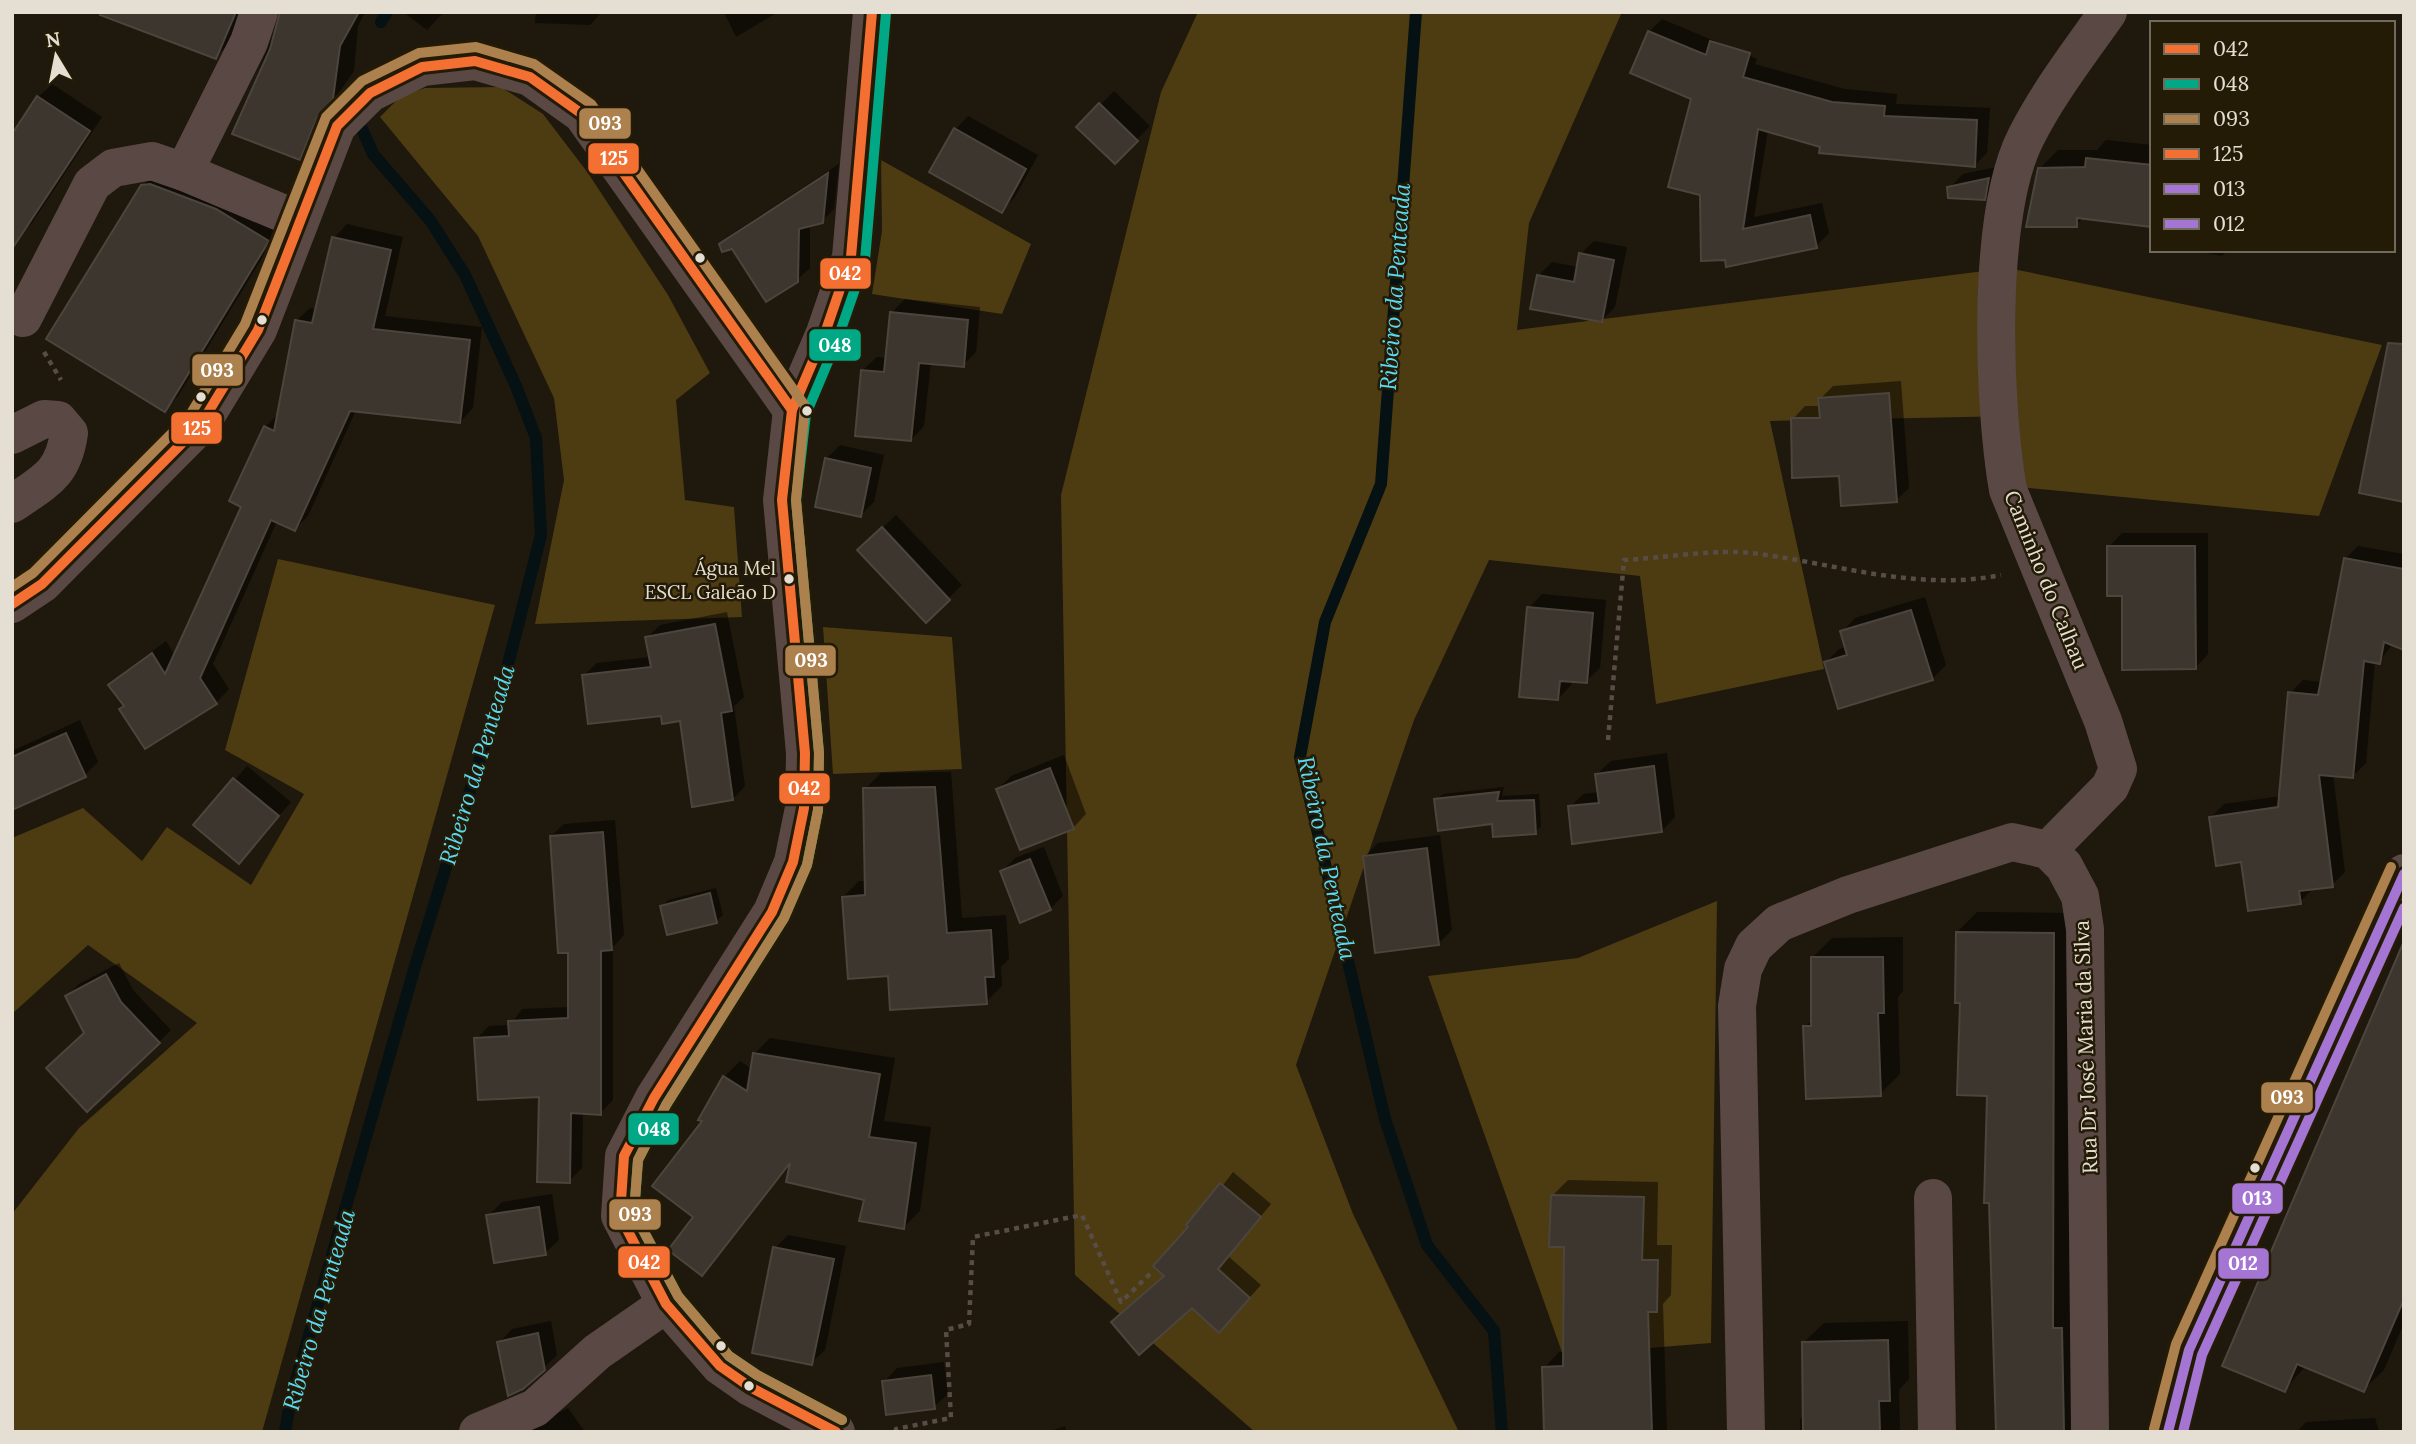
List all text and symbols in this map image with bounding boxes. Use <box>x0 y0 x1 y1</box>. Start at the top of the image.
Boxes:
north arrow <box>21 21 91 91</box>
legend <box>2150 21 2395 252</box>
text: N <box>44 26 63 52</box>
text: 042 <box>2213 35 2249 62</box>
text: 048 <box>2213 70 2249 97</box>
text: 093 <box>2213 105 2250 132</box>
line badge: 093 <box>578 107 632 140</box>
text: 093 <box>588 111 622 135</box>
text: 125 <box>2213 140 2243 167</box>
line badge: 125 <box>587 142 640 175</box>
text: 125 <box>600 146 628 170</box>
text: 013 <box>2213 175 2245 202</box>
water label: Ribeiro da Penteada <box>1373 182 1416 392</box>
text: 012 <box>2213 210 2245 237</box>
unlabelled marker <box>693 251 707 265</box>
line badge: 042 <box>819 257 872 290</box>
text: 042 <box>829 261 861 285</box>
unlabelled marker <box>255 313 269 327</box>
line badge: 048 <box>808 328 862 362</box>
text: 048 <box>818 333 852 357</box>
line badge: 093 <box>191 353 244 387</box>
text: 093 <box>200 358 234 382</box>
unlabelled marker <box>194 390 208 404</box>
unlabelled marker <box>800 404 814 418</box>
line badge: 125 <box>170 411 223 445</box>
text: 125 <box>183 416 211 440</box>
street label: Caminho do Calhau <box>1998 486 2095 673</box>
place label: Água Mel ESCL Galeão D <box>644 556 776 604</box>
marker: Água Mel ESCL Galeão D <box>782 572 796 586</box>
line badge: 093 <box>784 644 837 677</box>
text: 093 <box>794 648 828 672</box>
water label: Ribeiro da Penteada <box>432 661 521 868</box>
water label: Ribeiro da Penteada <box>1292 753 1363 963</box>
line badge: 042 <box>778 772 831 805</box>
text: 042 <box>788 776 820 800</box>
street label: Rua Dr José Maria da Silva <box>2068 920 2103 1174</box>
line badge: 093 <box>2260 1081 2314 1114</box>
text: 093 <box>2270 1085 2304 1109</box>
line badge: 048 <box>627 1112 680 1146</box>
text: 048 <box>637 1117 671 1141</box>
unlabelled marker <box>2248 1161 2262 1175</box>
line badge: 013 <box>2231 1182 2284 1215</box>
text: 013 <box>2242 1186 2272 1210</box>
line badge: 093 <box>608 1198 662 1231</box>
text: 093 <box>618 1202 652 1226</box>
water label: Ribeiro da Penteada <box>276 1206 361 1414</box>
line badge: 042 <box>617 1245 671 1279</box>
line badge: 012 <box>2217 1247 2270 1280</box>
text: 042 <box>628 1250 660 1274</box>
text: 012 <box>2228 1251 2258 1275</box>
unlabelled marker <box>714 1339 728 1353</box>
unlabelled marker <box>742 1379 756 1393</box>

